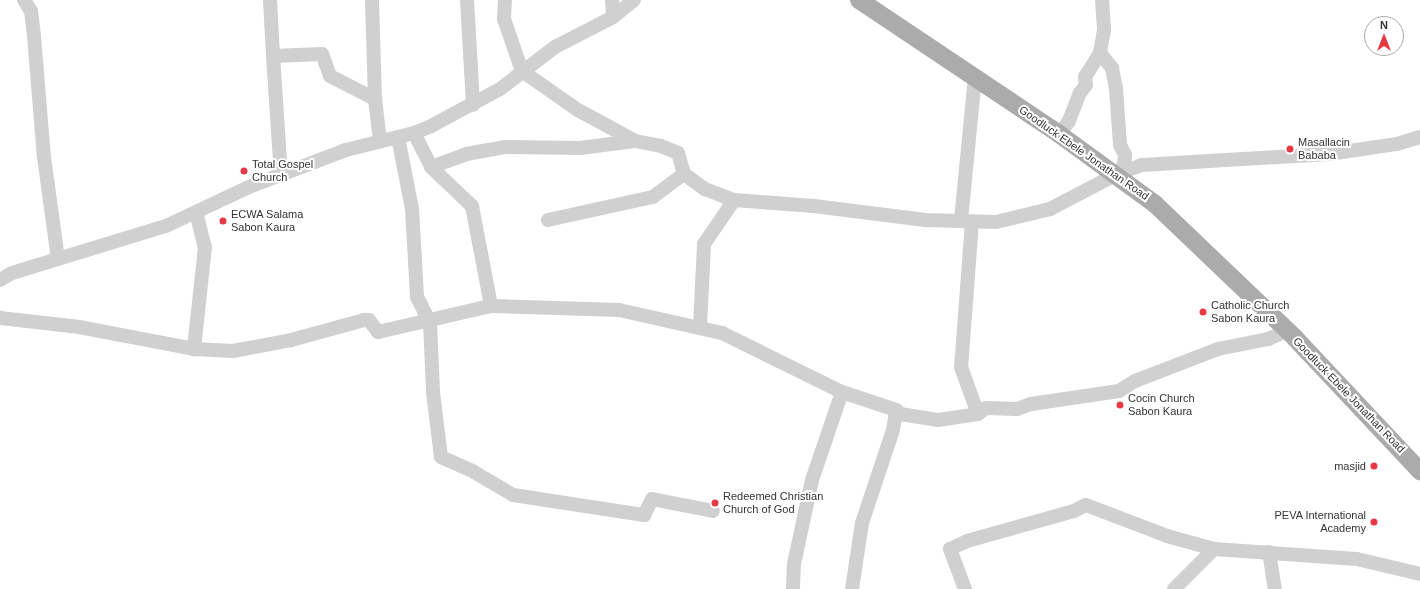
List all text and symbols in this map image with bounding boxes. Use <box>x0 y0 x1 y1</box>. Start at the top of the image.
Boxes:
north arrow <box>1364 16 1404 56</box>
text: N <box>1380 19 1388 31</box>
street label: Goodluck Ebele Jonathan Road <box>1017 103 1151 203</box>
place label: Masallacin Bababa <box>1298 136 1350 162</box>
marker: Masallacin Bababa <box>1285 144 1295 154</box>
place label: Total Gospel Church <box>252 158 313 184</box>
marker: Total Gospel Church <box>239 166 249 176</box>
place label: ECWA Salama Sabon Kaura <box>231 208 304 234</box>
marker: ECWA Salama Sabon Kaura <box>218 216 228 226</box>
place label: Catholic Church Sabon Kaura <box>1211 299 1289 325</box>
marker: Catholic Church Sabon Kaura <box>1198 307 1208 317</box>
street label: Goodluck Ebele Jonathan Road <box>1290 335 1408 455</box>
place label: Cocin Church Sabon Kaura <box>1128 392 1195 418</box>
marker: Cocin Church Sabon Kaura <box>1115 400 1125 410</box>
place label: masjid <box>1334 459 1366 473</box>
marker: masjid <box>1369 461 1379 471</box>
place label: Redeemed Christian Church of God <box>723 490 823 516</box>
marker: Redeemed Christian Church of God <box>710 498 720 508</box>
place label: PEVA International Academy <box>1274 509 1366 535</box>
marker: PEVA International Academy <box>1369 517 1379 527</box>

